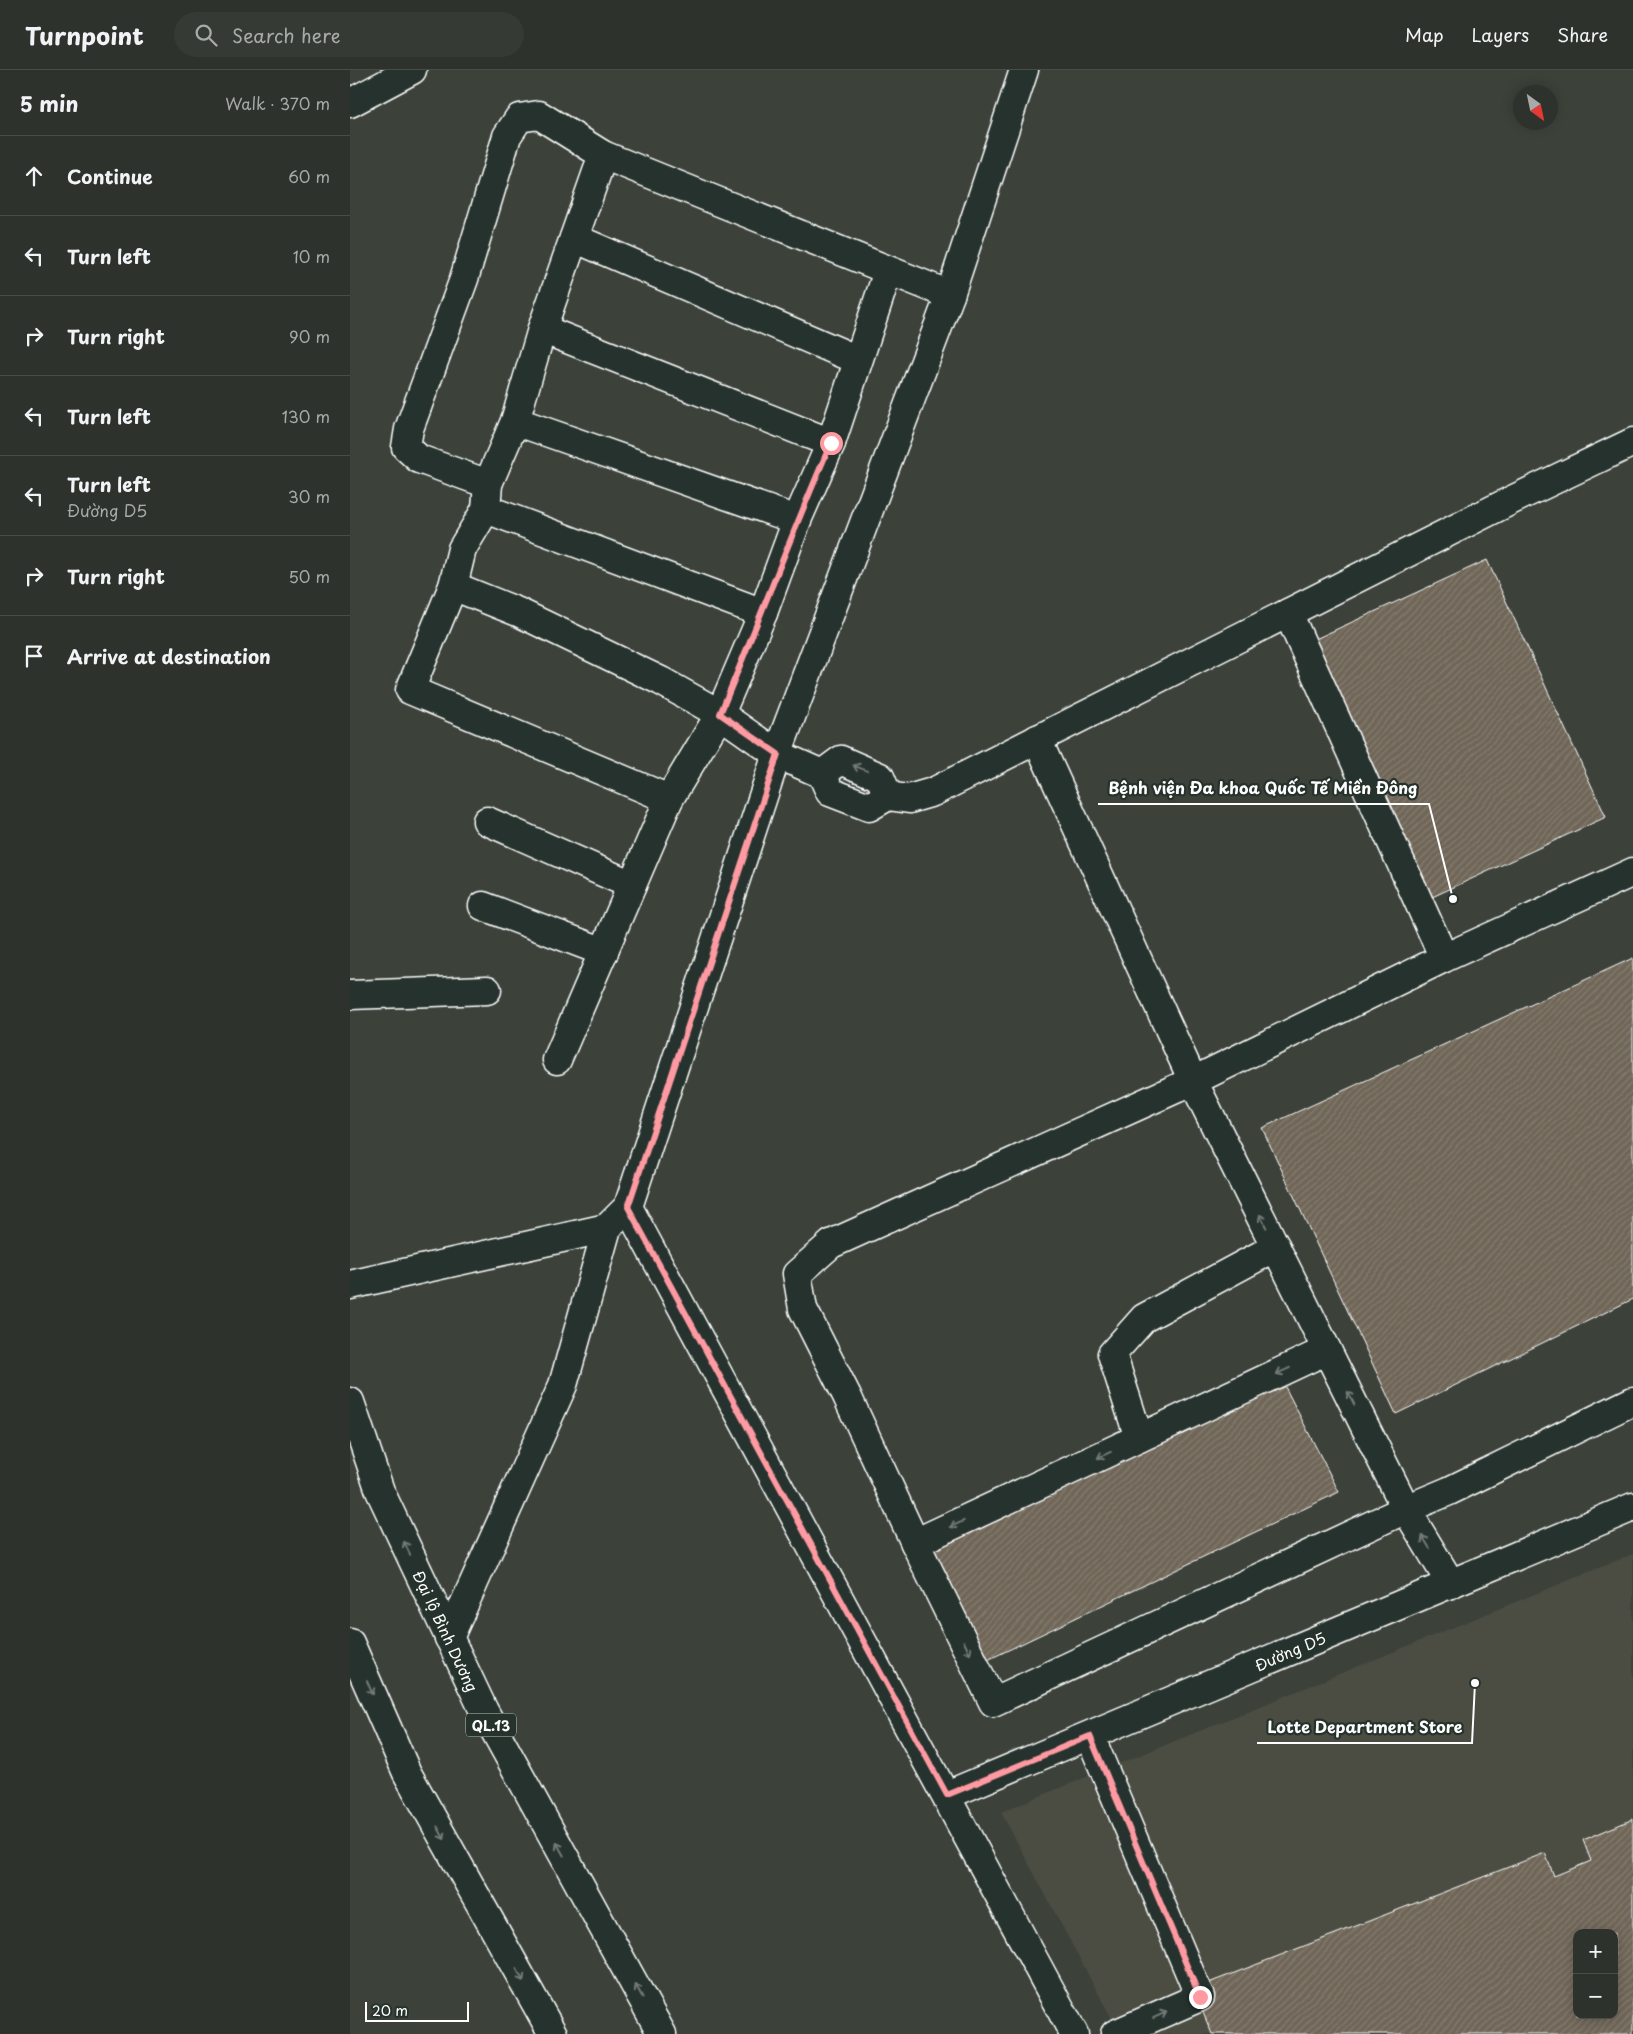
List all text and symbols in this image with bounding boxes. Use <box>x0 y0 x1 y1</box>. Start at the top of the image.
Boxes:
search box <box>174 12 524 57</box>
text: Turnpoint <box>25 17 144 53</box>
icon: search <box>192 21 220 49</box>
text: Search here <box>232 21 341 49</box>
text: Map <box>1405 21 1444 48</box>
text: Layers <box>1472 21 1529 48</box>
text: Share <box>1557 21 1608 48</box>
north arrow <box>1513 85 1558 130</box>
text: 5 min <box>20 87 78 119</box>
text: Walk · 370 m <box>225 91 330 115</box>
icon: ahead <box>20 162 48 190</box>
text: Continue <box>67 162 153 190</box>
text: 60 m <box>288 164 330 188</box>
icon: left <box>20 242 48 270</box>
text: Turn left <box>67 242 151 270</box>
text: 10 m <box>293 244 330 268</box>
icon: right <box>20 322 48 350</box>
text: Turn right <box>67 322 165 350</box>
text: 90 m <box>289 324 330 348</box>
icon: left <box>20 402 48 430</box>
text: Turn left <box>67 402 151 430</box>
text: 130 m <box>282 404 330 428</box>
route start <box>820 432 843 455</box>
text: Turn left <box>67 470 151 498</box>
icon: left <box>20 482 48 510</box>
text: 30 m <box>288 484 330 508</box>
text: Đường D5 <box>67 498 147 522</box>
icon: right <box>20 562 48 590</box>
text: Turn right <box>67 562 165 590</box>
text: 50 m <box>289 564 330 588</box>
icon: arrive <box>20 642 48 670</box>
text: Arrive at destination <box>67 642 271 670</box>
one-way arrow <box>852 763 868 772</box>
callout: Bệnh viện Đa khoa Quốc Tế Miền Đông <box>1098 773 1429 804</box>
text: Bệnh viện Đa khoa Quốc Tế Miền Đông <box>1108 775 1418 799</box>
one-way arrow <box>1258 1214 1267 1229</box>
one-way arrow <box>1276 1367 1291 1376</box>
one-way arrow <box>1345 1391 1355 1406</box>
one-way arrow <box>1097 1451 1112 1460</box>
one-way arrow <box>949 1519 964 1529</box>
one-way arrow <box>1420 1536 1430 1550</box>
one-way arrow <box>402 1541 411 1556</box>
street label: Đại lộ Bình Dương <box>408 1566 484 1696</box>
street label: Đường D5 <box>1251 1626 1329 1676</box>
one-way arrow <box>963 1640 972 1655</box>
one-way arrow <box>365 1680 375 1695</box>
callout: Lotte Department Store <box>1257 1712 1472 1743</box>
road number: QL.13 <box>466 1714 516 1736</box>
text: Lotte Department Store <box>1268 1714 1463 1738</box>
one-way arrow <box>436 1826 446 1841</box>
one-way arrow <box>555 1842 565 1857</box>
map controls <box>1573 1929 1618 2019</box>
button: + <box>1573 1929 1618 1974</box>
one-way arrow <box>516 1968 526 1982</box>
button: − <box>1573 1974 1618 2019</box>
one-way arrow <box>633 1985 643 1999</box>
route end <box>1189 1986 1212 2009</box>
scale bar <box>365 1999 469 2022</box>
text: 20 m <box>372 2000 408 2021</box>
one-way arrow <box>1152 2009 1167 2019</box>

